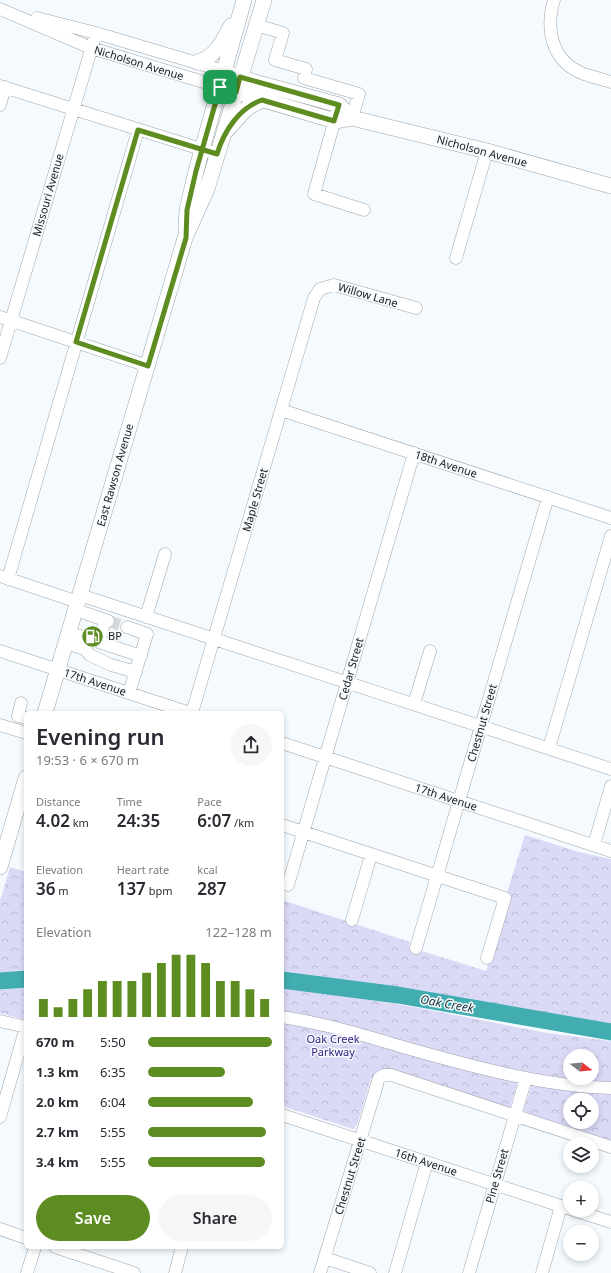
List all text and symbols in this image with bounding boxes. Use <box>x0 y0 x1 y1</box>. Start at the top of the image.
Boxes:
street label: Nicholson Avenue <box>92 42 186 83</box>
pin <box>203 70 237 104</box>
icon: arrive <box>209 76 231 98</box>
street label: Nicholson Avenue <box>435 131 529 170</box>
street label: Missouri Avenue <box>29 152 67 238</box>
street label: Willow Lane <box>336 279 400 310</box>
street label: East Rawson Avenue <box>93 422 136 528</box>
street label: 18th Avenue <box>413 446 479 481</box>
street label: Maple Street <box>238 466 271 533</box>
fuel station icon: BP <box>79 623 105 649</box>
place label: BP <box>108 628 122 643</box>
street label: Cedar Street <box>334 636 367 702</box>
street label: 17th Avenue <box>62 664 128 699</box>
street label: Chestnut Street <box>463 682 500 764</box>
text: Evening run <box>36 721 165 751</box>
button: share <box>230 724 272 766</box>
text: 19:53 · 6 × 670 m <box>36 751 139 769</box>
street label: 17th Avenue <box>413 779 479 814</box>
text: Distance <box>36 794 81 809</box>
text: Time <box>117 794 142 809</box>
text: Pace <box>197 794 222 809</box>
text: 4.02 <box>36 809 70 832</box>
text: 24:35 <box>117 809 160 832</box>
text: 6:07 <box>197 809 231 832</box>
text: km <box>70 815 89 830</box>
text: /km <box>231 815 254 830</box>
text: Elevation <box>36 862 83 877</box>
text: Heart rate <box>117 862 169 877</box>
text: kcal <box>197 862 218 877</box>
text: 36 <box>36 877 55 900</box>
text: 137 <box>117 877 146 900</box>
text: 287 <box>197 877 227 900</box>
text: m <box>55 883 69 898</box>
text: bpm <box>146 883 173 898</box>
text: Elevation <box>36 923 92 941</box>
text: 122–128 m <box>205 923 272 941</box>
water label: Oak Creek <box>419 990 476 1017</box>
park label: Oak Creek Parkway <box>306 1031 360 1059</box>
text: 670 m <box>36 1033 74 1051</box>
text: 5:50 <box>100 1033 126 1051</box>
north arrow <box>563 1049 599 1085</box>
map controls <box>563 1049 599 1261</box>
text: 1.3 km <box>36 1063 79 1081</box>
text: 6:35 <box>100 1063 126 1081</box>
text: 2.0 km <box>36 1093 79 1111</box>
text: 6:04 <box>100 1093 126 1111</box>
button: locate <box>563 1093 599 1129</box>
text: 2.7 km <box>36 1123 79 1141</box>
text: 5:55 <box>100 1123 126 1141</box>
street label: Chestnut Street <box>331 1135 368 1216</box>
button: layers <box>563 1137 599 1173</box>
street label: 16th Avenue <box>393 1144 459 1179</box>
street label: Pine Street <box>482 1147 511 1205</box>
text: 3.4 km <box>36 1153 79 1171</box>
text: 5:55 <box>100 1153 126 1171</box>
button: + <box>563 1181 599 1217</box>
button: Save <box>36 1195 150 1241</box>
button: Share <box>158 1195 272 1241</box>
button: − <box>563 1225 599 1261</box>

